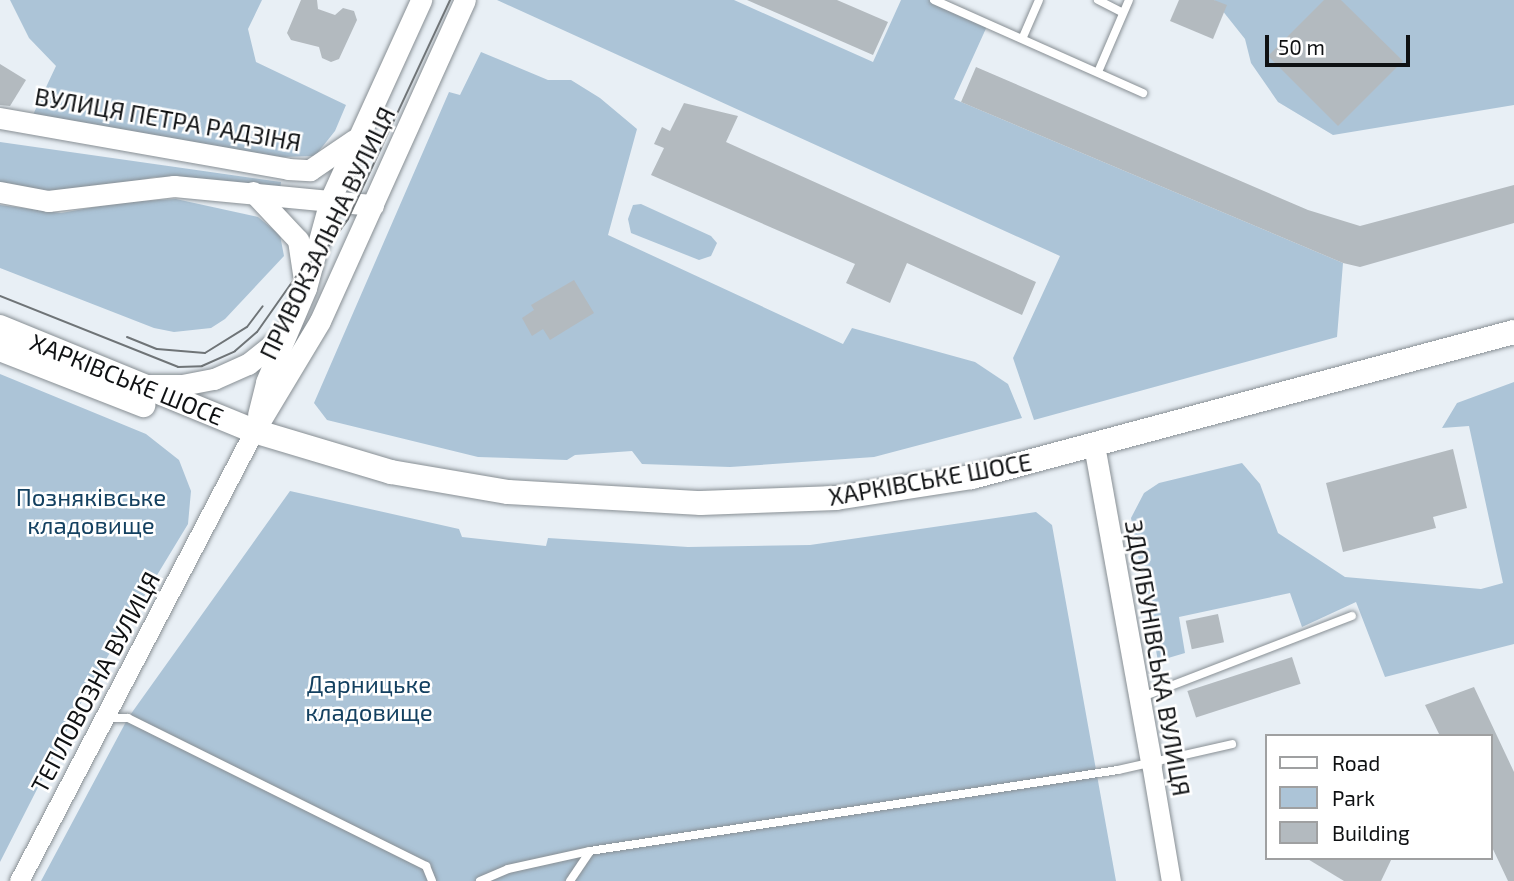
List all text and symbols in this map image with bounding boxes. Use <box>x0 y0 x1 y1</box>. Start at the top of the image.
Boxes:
scale bar <box>1269 21 1414 65</box>
text: 50 m <box>1278 34 1325 59</box>
street label: ВУЛИЦЯ ПЕТРА РАДЗІНЯ <box>33 81 303 157</box>
street label: ПРИВОКЗАЛЬНА ВУЛИЦЯ <box>253 102 401 364</box>
street label: ХАРКІВСЬКЕ ШОСЕ <box>26 327 228 431</box>
street label: ХАРКІВСЬКЕ ШОСЕ <box>826 447 1034 511</box>
park label: Позняківське кладовище <box>16 483 166 539</box>
street label: ЗДОЛБУНІВСЬКА ВУЛИЦЯ <box>1120 518 1196 798</box>
street label: ТЕПЛОВОЗНА ВУЛИЦЯ <box>25 567 165 797</box>
park label: Дарницьке кладовище <box>305 670 433 726</box>
legend <box>1266 734 1493 860</box>
text: Road <box>1332 750 1380 775</box>
text: Park <box>1332 785 1375 810</box>
text: Building <box>1332 820 1410 845</box>

